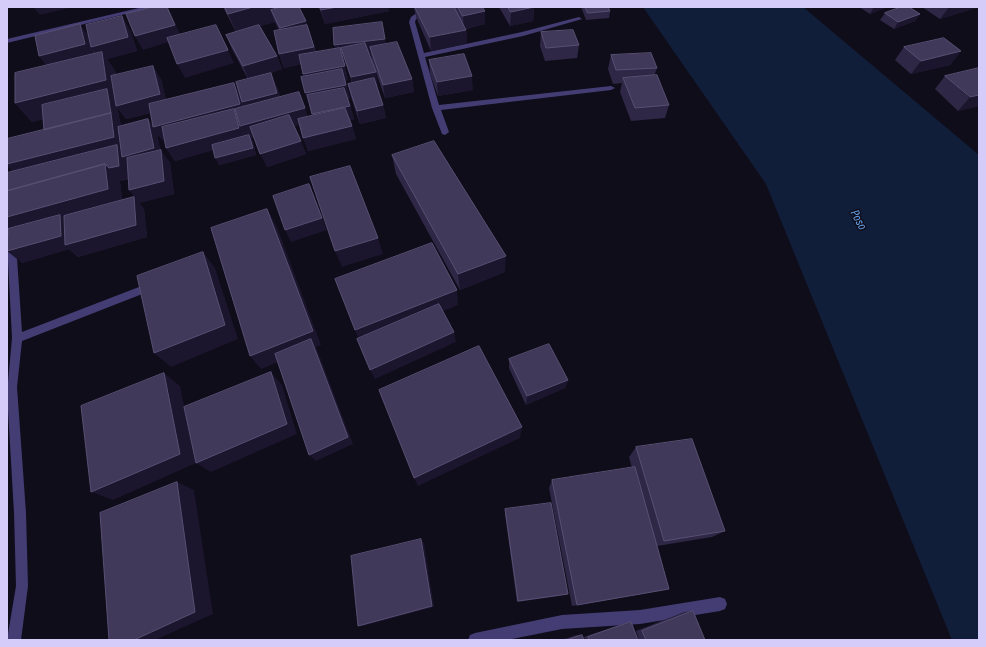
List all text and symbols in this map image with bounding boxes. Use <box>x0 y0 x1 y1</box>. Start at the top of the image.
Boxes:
water label: Poso <box>846 207 870 233</box>

